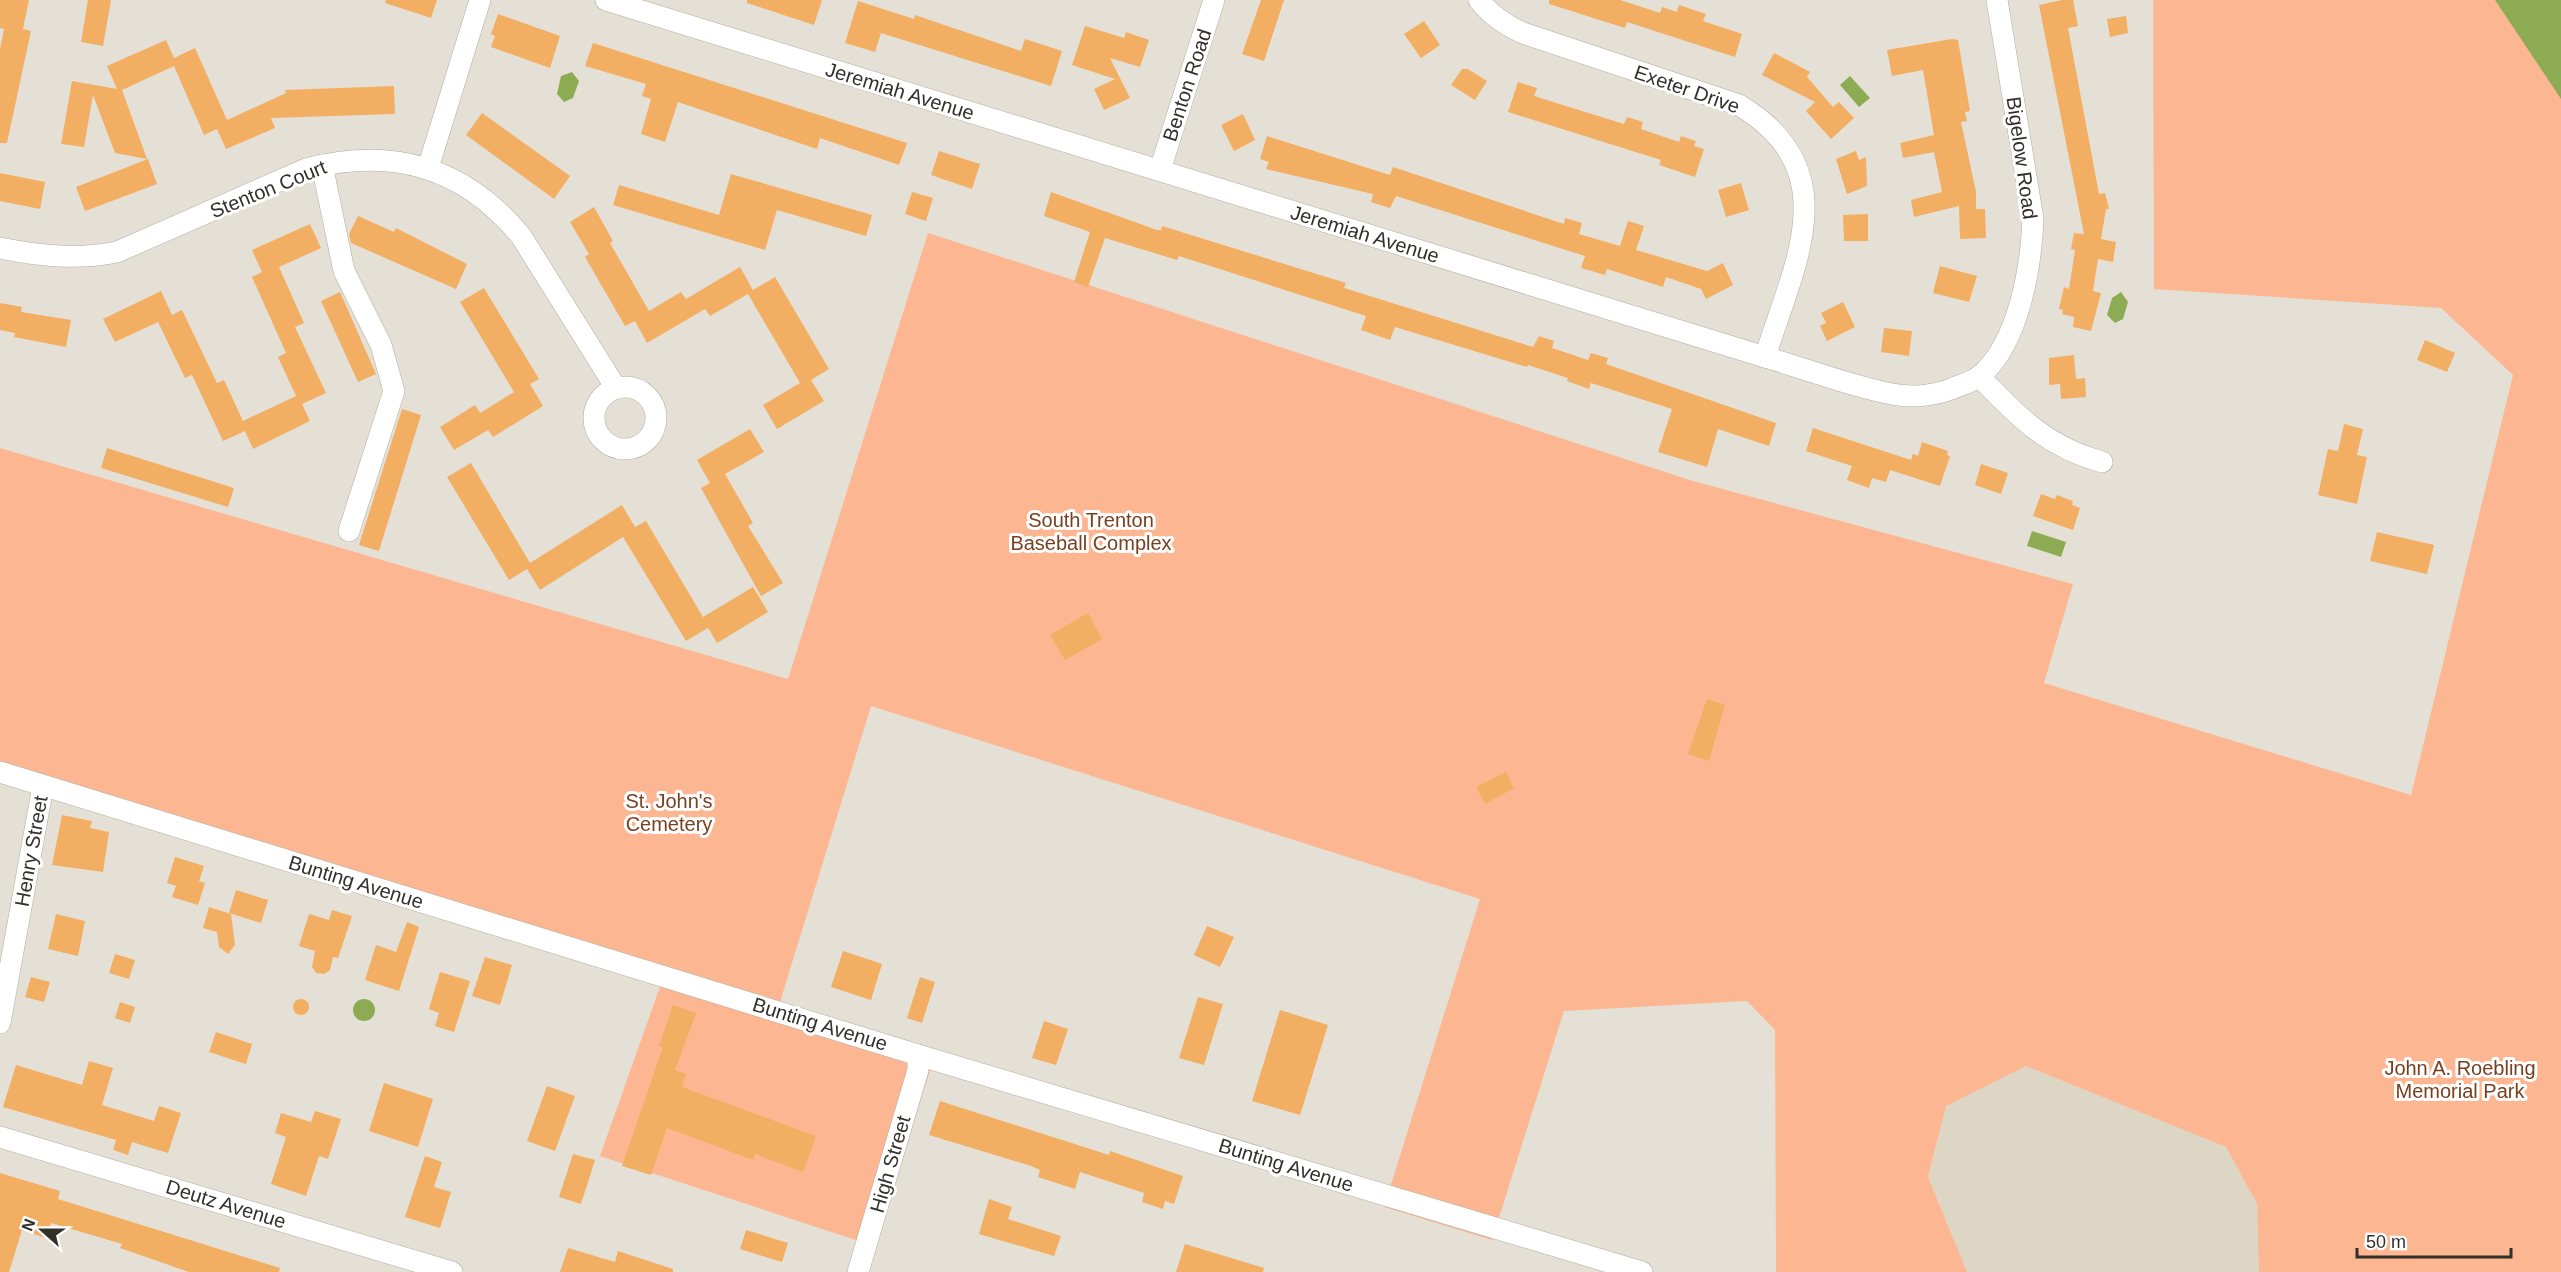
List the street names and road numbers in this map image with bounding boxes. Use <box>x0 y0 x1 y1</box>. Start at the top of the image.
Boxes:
street label: Benton Road <box>1158 26 1216 144</box>
street label: Jeremiah Avenue <box>823 58 977 124</box>
street label: Exeter Drive <box>1631 61 1743 117</box>
street label: Bigelow Road <box>2003 95 2041 221</box>
street label: Stenton Court <box>207 156 330 222</box>
street label: Jeremiah Avenue <box>1288 201 1442 267</box>
street label: Henry Street <box>10 793 52 908</box>
street label: Bunting Avenue <box>286 851 426 913</box>
street label: Bunting Avenue <box>750 993 890 1055</box>
street label: High Street <box>866 1112 914 1215</box>
street label: Bunting Avenue <box>1216 1134 1356 1196</box>
street label: Deutz Avenue <box>163 1175 289 1233</box>

